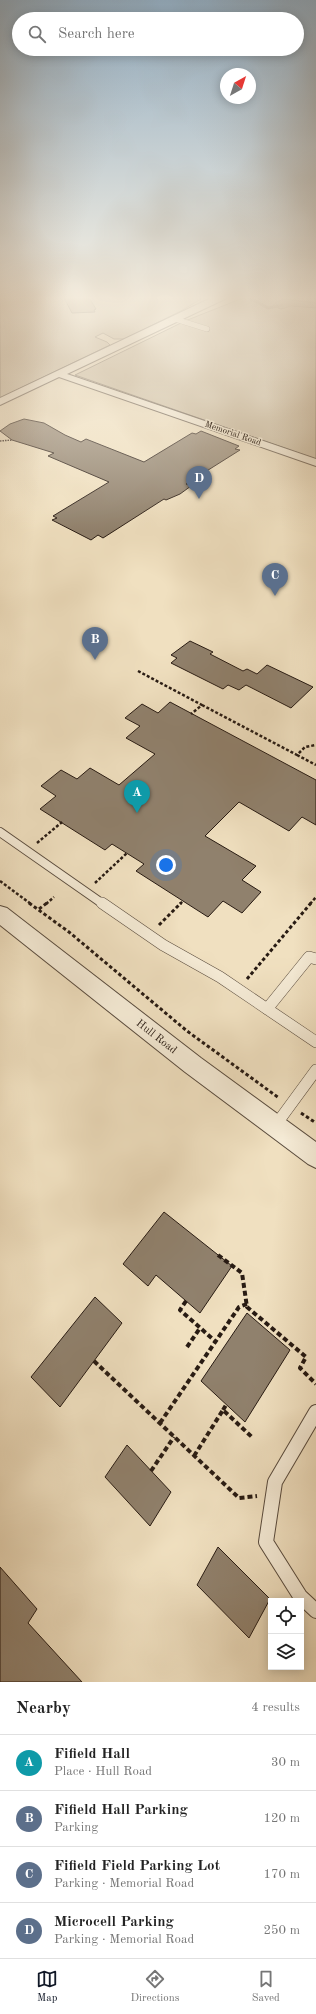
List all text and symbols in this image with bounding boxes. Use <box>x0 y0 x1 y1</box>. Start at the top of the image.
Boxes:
search box <box>12 12 304 56</box>
icon: search <box>26 23 48 45</box>
text: Search here <box>58 27 135 42</box>
north arrow <box>220 68 256 104</box>
street label: Memorial Road <box>204 420 262 447</box>
pin: D <box>186 466 212 499</box>
pin: C <box>262 563 288 596</box>
pin: B <box>82 627 108 660</box>
pin: A <box>124 780 150 813</box>
your location <box>156 855 176 875</box>
street label: Hull Road <box>134 1018 179 1056</box>
map controls <box>268 1598 304 1670</box>
button: locate <box>268 1598 304 1634</box>
button: layers <box>268 1634 304 1670</box>
text: Nearby <box>16 1700 71 1717</box>
text: 4 results <box>251 1701 300 1714</box>
text: Fifield Hall <box>54 1747 130 1762</box>
text: A <box>24 1756 34 1769</box>
text: 30 m <box>271 1756 300 1769</box>
text: Place · Hull Road <box>54 1765 152 1778</box>
text: Fifield Hall Parking <box>54 1803 188 1818</box>
text: B <box>24 1812 34 1825</box>
text: 120 m <box>263 1812 300 1825</box>
text: Parking <box>54 1821 98 1834</box>
text: Fifield Field Parking Lot <box>54 1859 220 1874</box>
text: C <box>25 1868 33 1881</box>
text: 170 m <box>263 1868 300 1881</box>
text: Parking · Memorial Road <box>54 1877 194 1890</box>
text: Microcell Parking <box>54 1915 174 1930</box>
text: D <box>24 1924 34 1937</box>
text: 250 m <box>263 1924 300 1937</box>
text: Parking · Memorial Road <box>54 1933 194 1946</box>
tab: Map <box>36 1968 58 2006</box>
tab: Directions <box>131 1968 179 2006</box>
tab: Saved <box>252 1968 280 2006</box>

